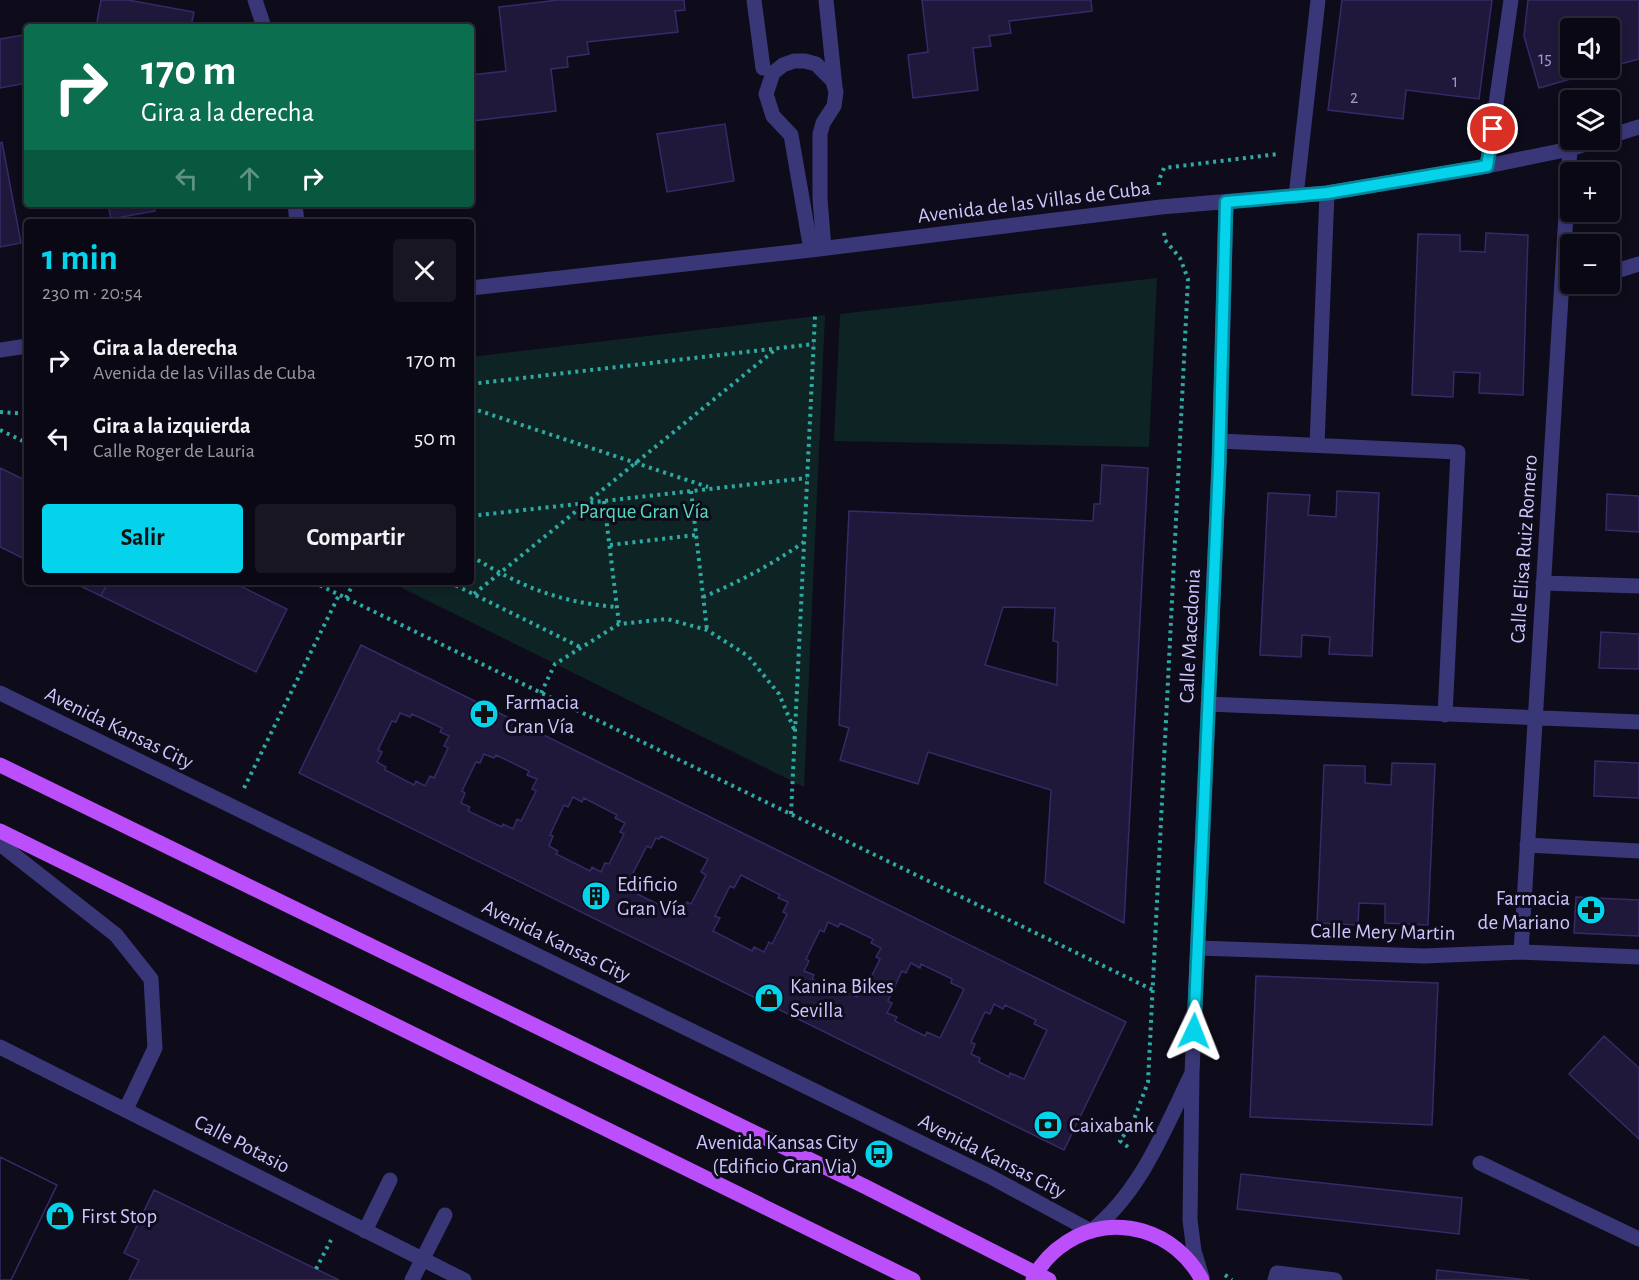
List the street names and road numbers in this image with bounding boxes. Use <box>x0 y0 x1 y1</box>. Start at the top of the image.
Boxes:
street label: Avenida de las Villas de Cuba <box>916 177 1152 227</box>
street label: Calle Elisa Ruiz Romero <box>1507 454 1541 644</box>
street label: Calle Macedonia <box>1176 568 1204 704</box>
street label: Avenida Kansas City <box>42 683 196 773</box>
street label: Avenida Kansas City <box>479 896 633 986</box>
street label: Calle Mery Martin <box>1310 920 1456 944</box>
street label: Avenida Kansas City <box>915 1110 1069 1202</box>
street label: Calle Potasio <box>191 1111 293 1177</box>

